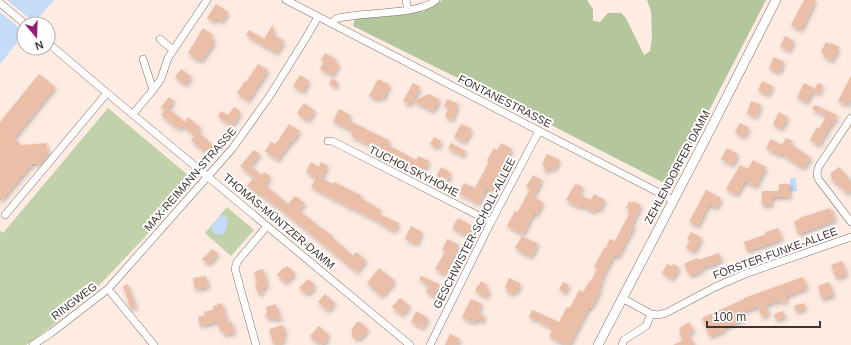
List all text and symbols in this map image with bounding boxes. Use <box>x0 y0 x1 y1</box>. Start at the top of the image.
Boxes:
north arrow <box>16 16 56 56</box>
text: N <box>33 38 45 52</box>
street label: FONTANESTRASSE <box>456 72 554 130</box>
street label: ZEHLENDORFER DAMM <box>642 108 712 226</box>
street label: MAX-REIMANN-STRASSE <box>142 125 238 233</box>
street label: TUCHOLSKYHÖHE <box>367 143 461 199</box>
street label: GESCHWISTER-SCHOLL-ALLEE <box>431 156 517 310</box>
street label: THOMAS-MÜNTZER-DAMM <box>221 171 337 271</box>
street label: FÖRSTER-FUNKE-ALLEE <box>711 225 839 281</box>
street label: RINGWEG <box>49 280 99 322</box>
scale bar <box>707 303 820 329</box>
text: 100 m <box>713 310 746 324</box>

